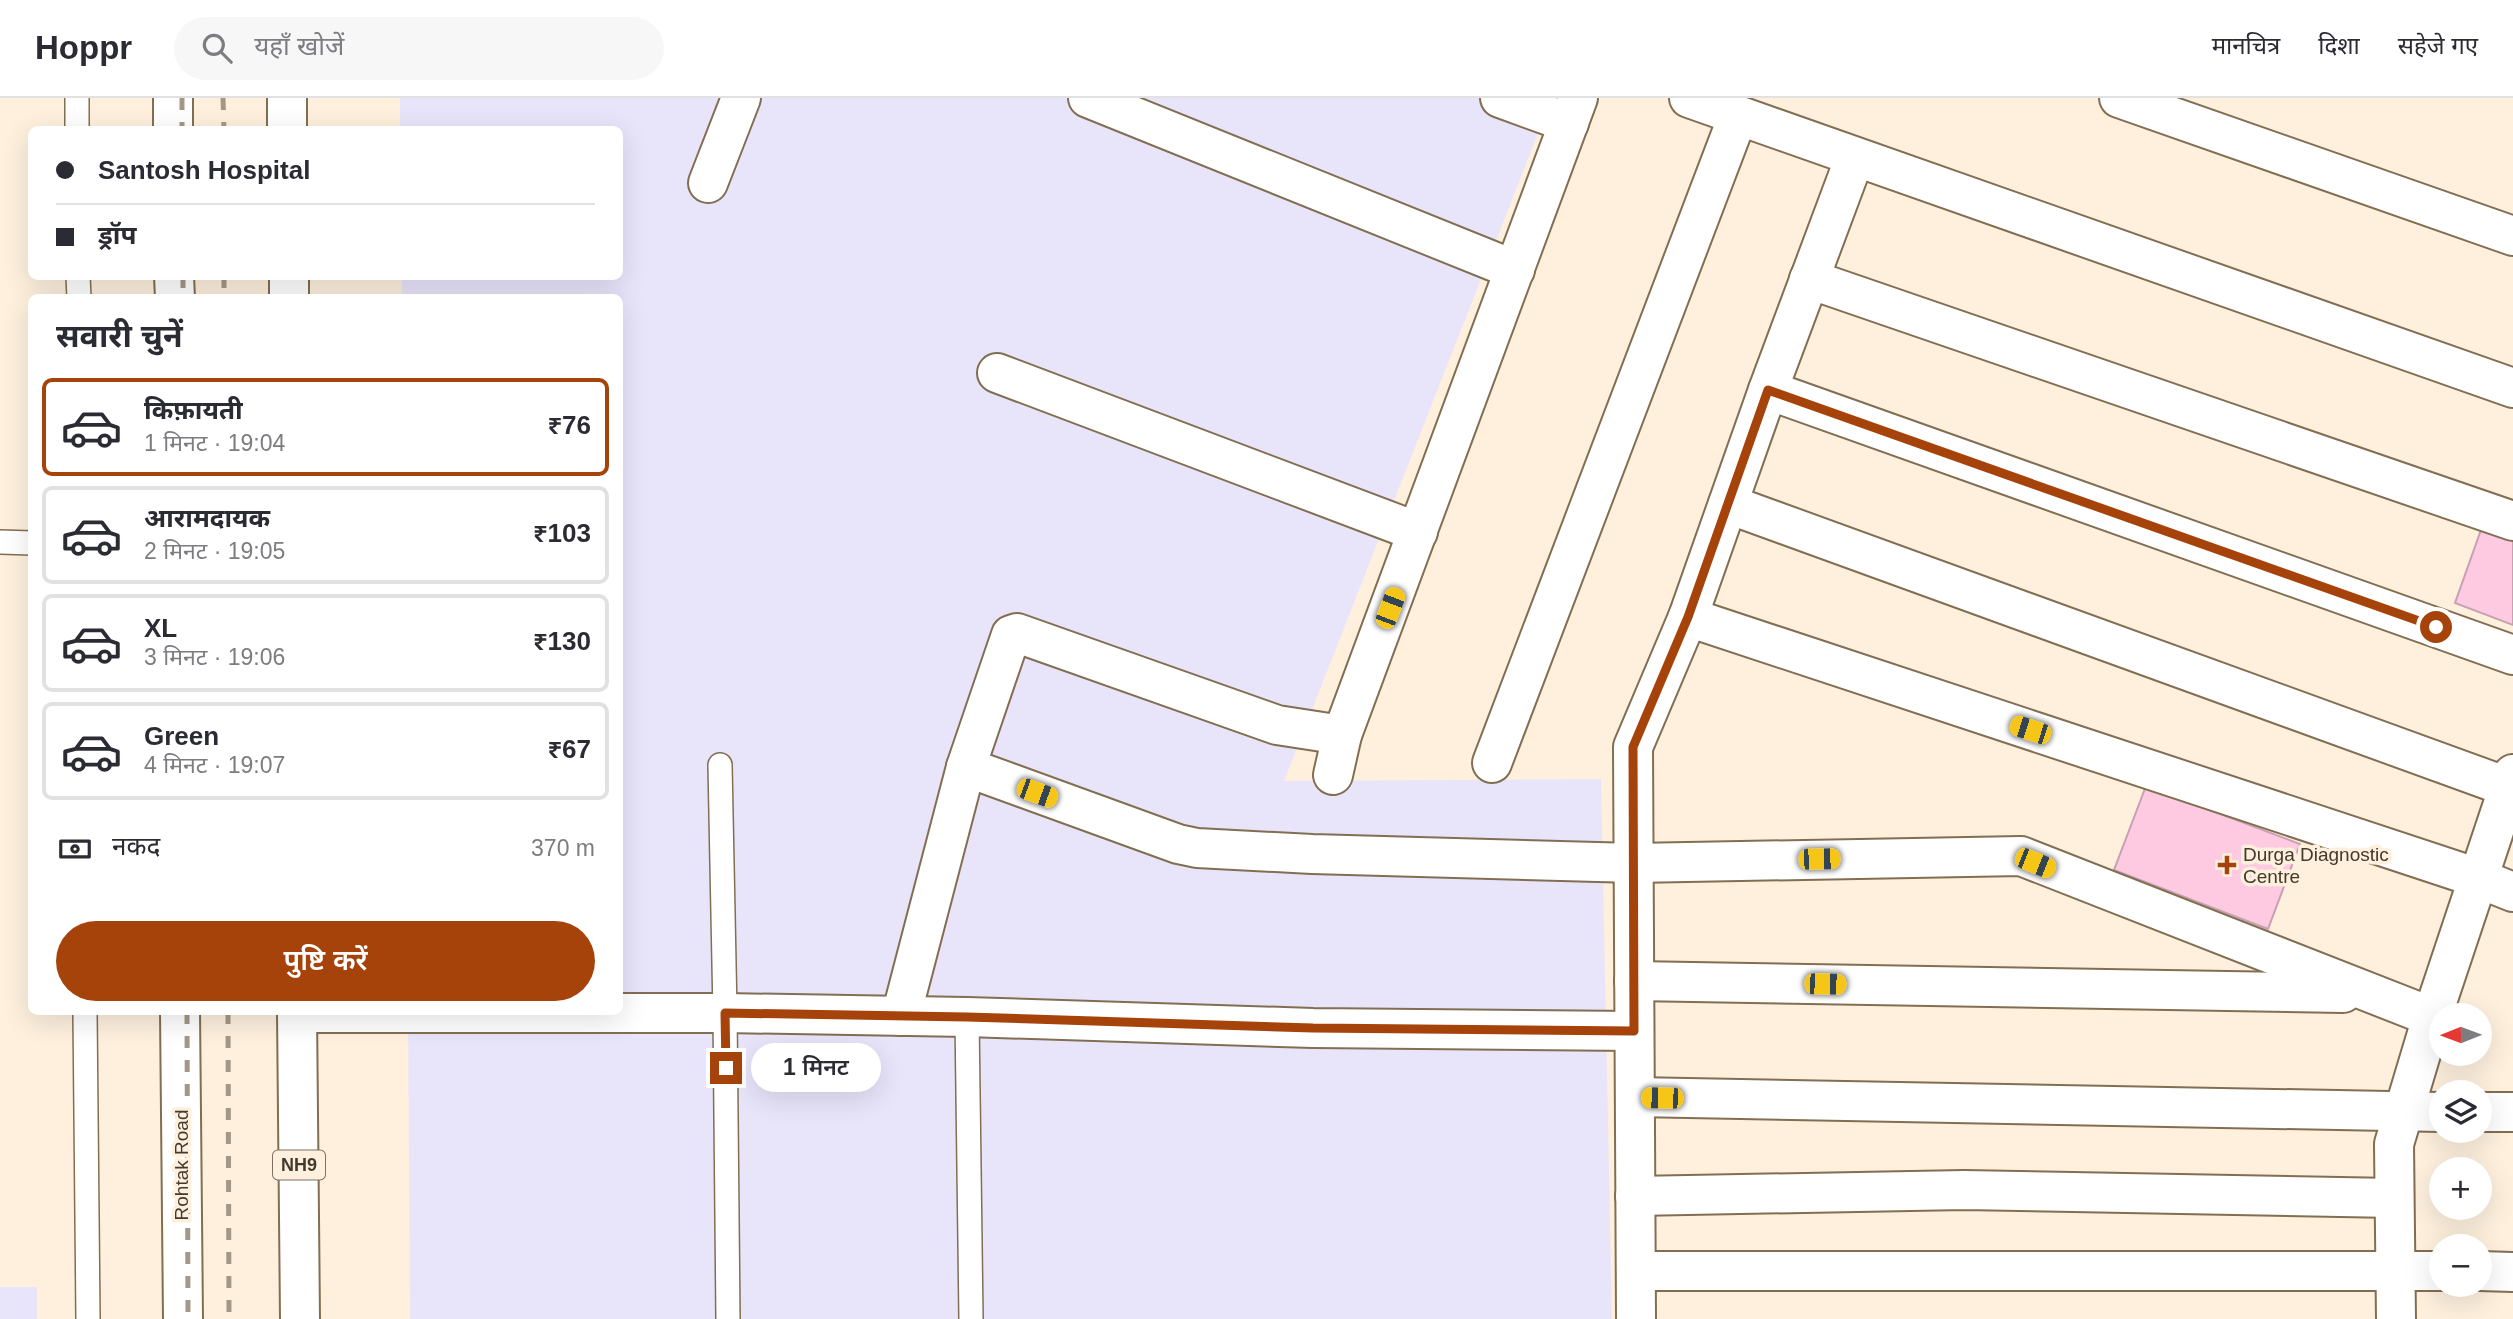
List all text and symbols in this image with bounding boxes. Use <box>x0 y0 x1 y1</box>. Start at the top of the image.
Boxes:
search box <box>174 17 664 80</box>
text: Hoppr <box>35 29 132 66</box>
icon: search <box>198 29 236 67</box>
text: यहाँ खोजें <box>254 31 344 61</box>
text: मानचित्र <box>2212 32 2280 59</box>
text: दिशा <box>2318 32 2360 59</box>
text: सहेजे गए <box>2398 32 2478 59</box>
text: Santosh Hospital <box>98 155 310 185</box>
text: ड्रॉप <box>98 220 136 250</box>
text: सवारी चुनें <box>56 318 183 354</box>
text: किफ़ायती <box>144 395 243 425</box>
icon: car <box>60 396 123 459</box>
text: ₹76 <box>547 410 591 440</box>
text: 1 मिनट · 19:04 <box>144 430 285 456</box>
text: आरामदायक <box>144 503 270 533</box>
icon: car <box>60 504 123 567</box>
text: ₹103 <box>533 518 591 548</box>
text: 2 मिनट · 19:05 <box>144 538 285 564</box>
car <box>1373 585 1408 631</box>
route start <box>2420 611 2452 643</box>
icon: car <box>60 612 123 675</box>
text: XL <box>144 613 177 643</box>
text: ₹130 <box>533 626 591 656</box>
text: 3 मिनट · 19:06 <box>144 644 285 670</box>
car <box>2007 714 2054 746</box>
icon: car <box>60 720 123 783</box>
text: Green <box>144 721 219 751</box>
text: ₹67 <box>547 734 591 764</box>
text: 4 मिनट · 19:07 <box>144 752 285 778</box>
car <box>1014 776 1061 810</box>
icon: cash <box>56 830 94 868</box>
text: नकद <box>112 831 160 861</box>
text: 370 m <box>531 835 595 861</box>
place label: Durga Diagnostic Centre <box>2243 844 2389 887</box>
car <box>2012 845 2059 881</box>
car <box>1798 848 1841 870</box>
marker: Durga Diagnostic Centre <box>2217 855 2237 875</box>
button: पुष्टि करें <box>56 921 595 1001</box>
car <box>1804 973 1847 995</box>
north arrow <box>2429 1003 2492 1066</box>
map controls <box>2429 1003 2492 1297</box>
callout: 1 मिनट <box>750 1044 880 1093</box>
route end <box>710 1052 742 1084</box>
text: 1 मिनट <box>783 1054 849 1080</box>
button: layers <box>2429 1080 2492 1143</box>
car <box>1641 1087 1684 1109</box>
street label: Rohtak Road <box>171 1110 192 1220</box>
road number: NH9 <box>273 1150 325 1180</box>
button: + <box>2429 1157 2492 1220</box>
button: − <box>2429 1234 2492 1297</box>

